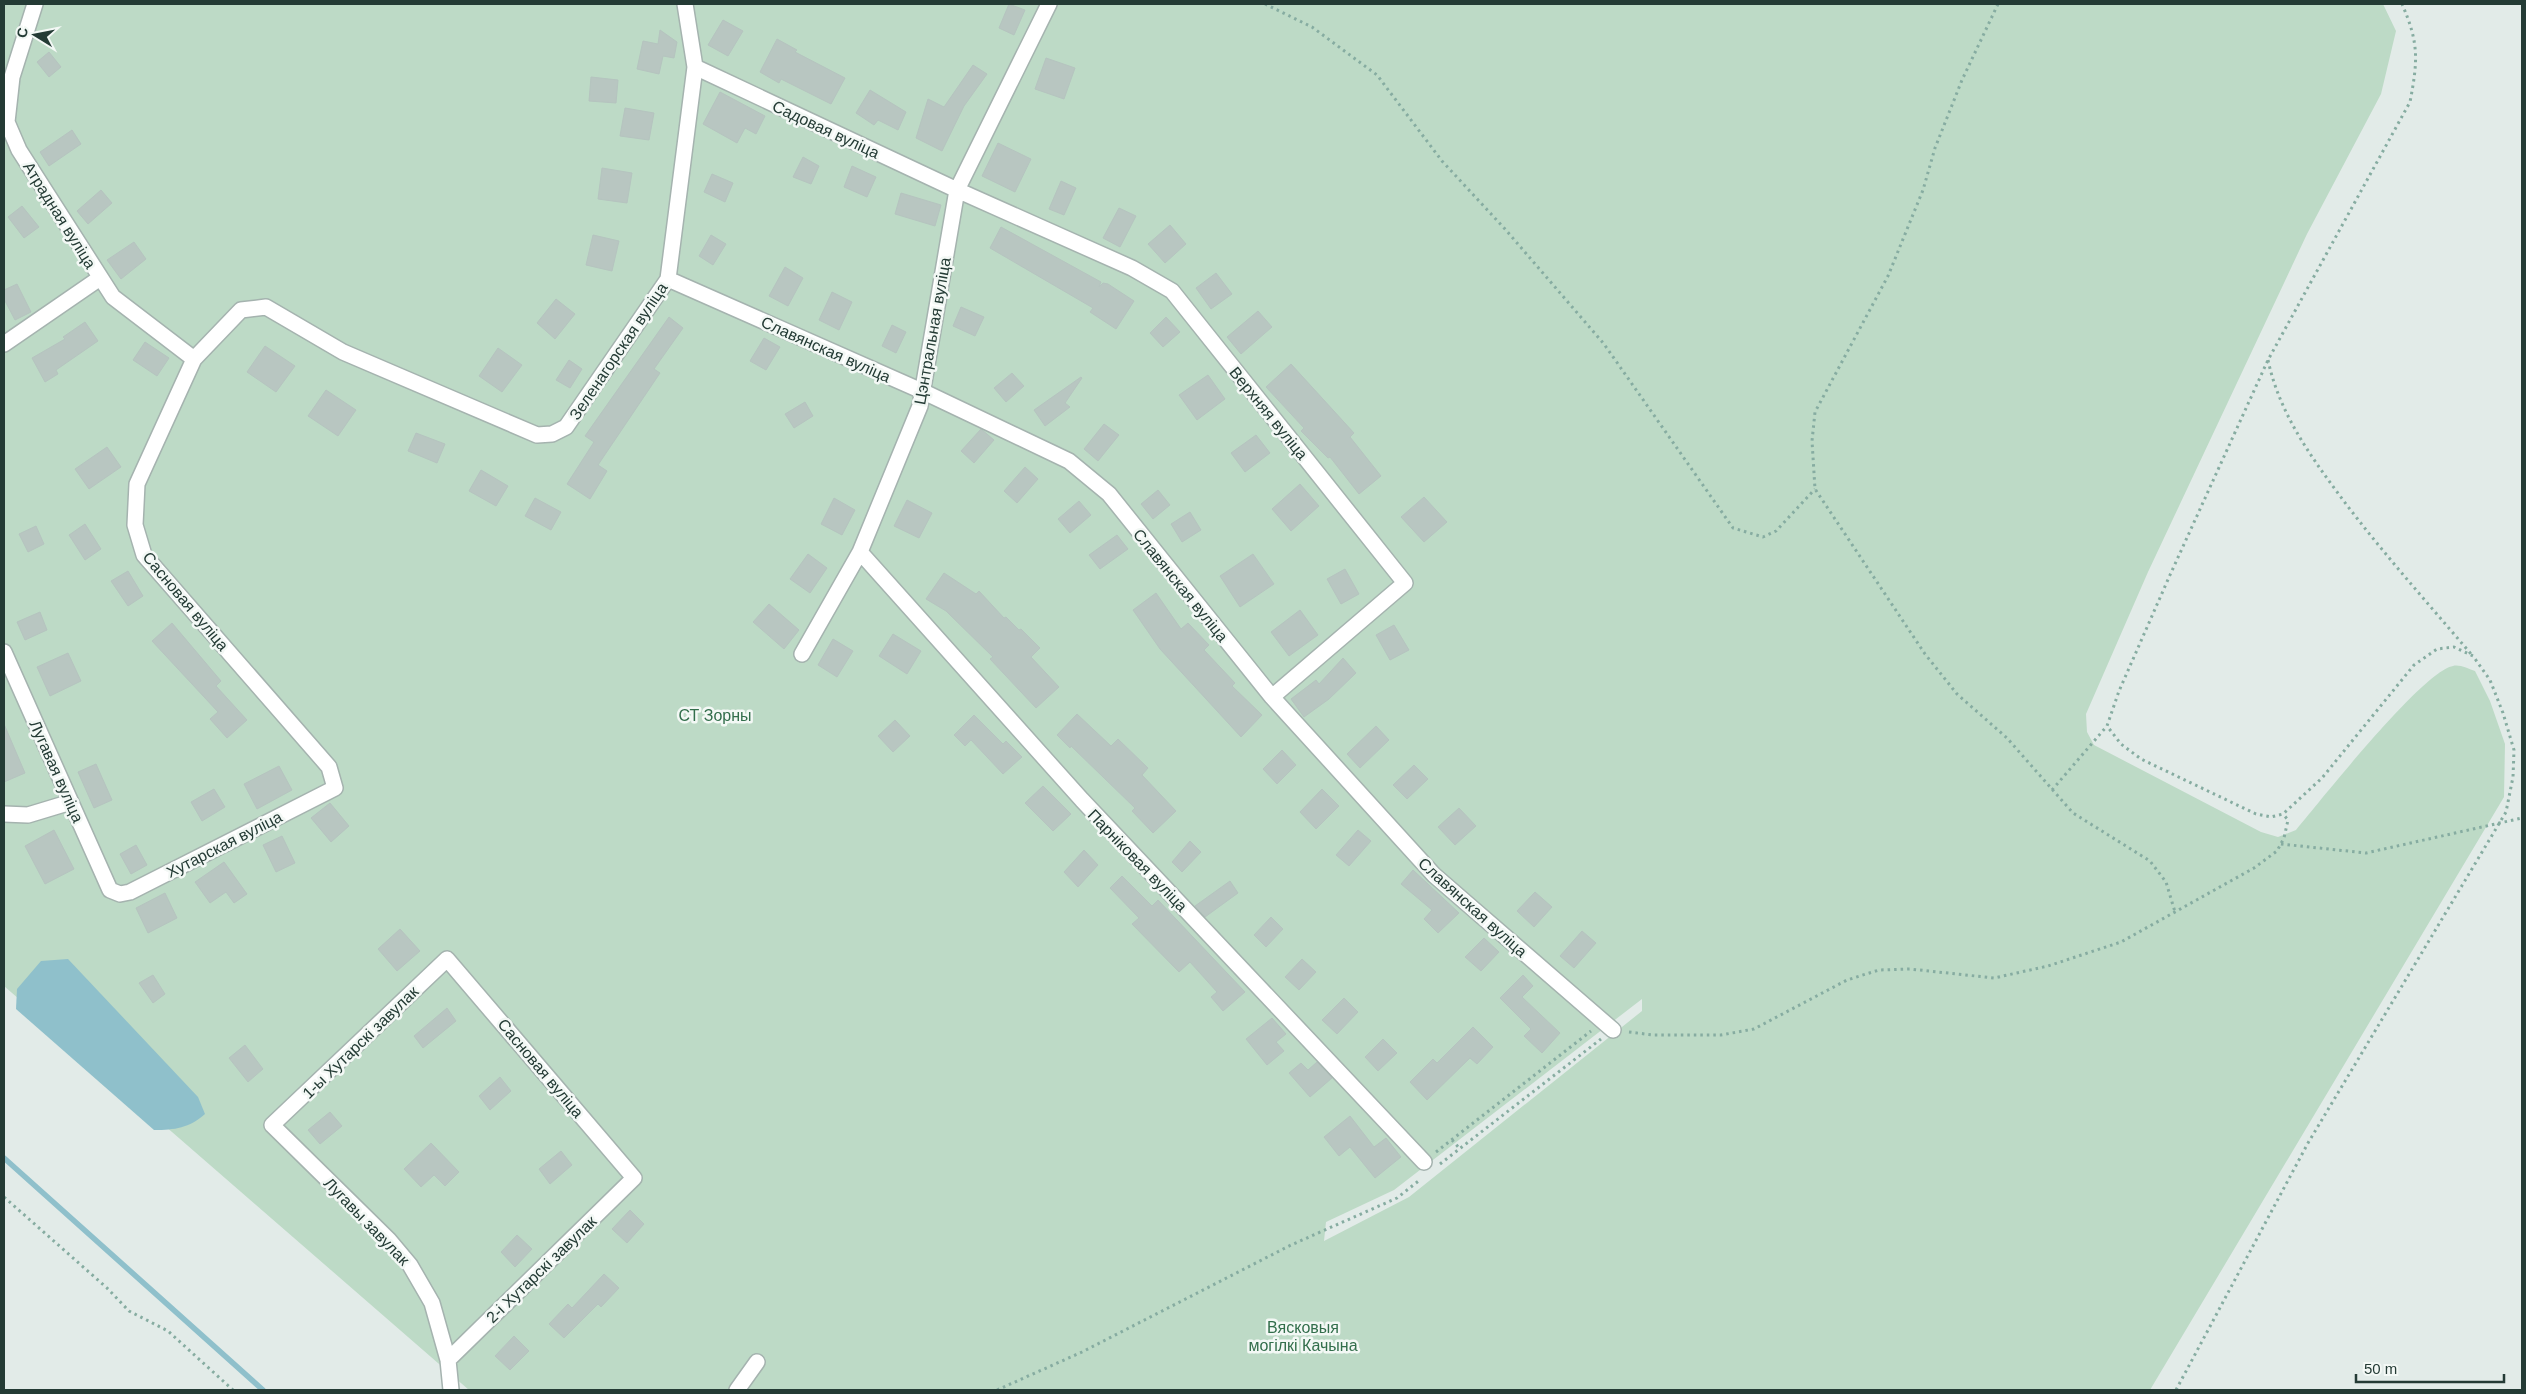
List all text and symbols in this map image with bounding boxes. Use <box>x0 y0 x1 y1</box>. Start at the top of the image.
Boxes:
north arrow <box>10 10 60 60</box>
text: С <box>13 26 31 39</box>
street label: Садовая вуліца <box>770 97 882 162</box>
street label: Атрадная вуліца <box>20 159 99 272</box>
street label: Цэнтральная вуліца <box>911 256 954 406</box>
street label: Зеленагорская вуліца <box>566 280 671 423</box>
street label: Славянская вуліца <box>759 313 893 386</box>
street label: Верхняя вуліца <box>1226 364 1311 463</box>
street label: Славянская вуліца <box>1130 526 1231 645</box>
street label: Сасновая вуліца <box>139 549 232 654</box>
park label: СТ Зорны <box>678 707 752 724</box>
street label: Лугавая вуліца <box>26 717 87 825</box>
street label: Парніковая вуліца <box>1085 806 1191 915</box>
street label: Хутарская вуліца <box>164 808 285 881</box>
street label: Славянская вуліца <box>1415 854 1530 961</box>
street label: 1-ы Хутарскі завулак <box>299 982 422 1102</box>
street label: Сасновая вуліца <box>494 1016 587 1121</box>
street label: Лугавы завулак <box>321 1174 413 1269</box>
street label: 2-і Хутарскі завулак <box>483 1212 600 1326</box>
park label: Вясковыя могілкі Качына <box>1248 1319 1358 1354</box>
scale bar <box>2356 1352 2504 1384</box>
text: 50 m <box>2364 1360 2397 1377</box>

